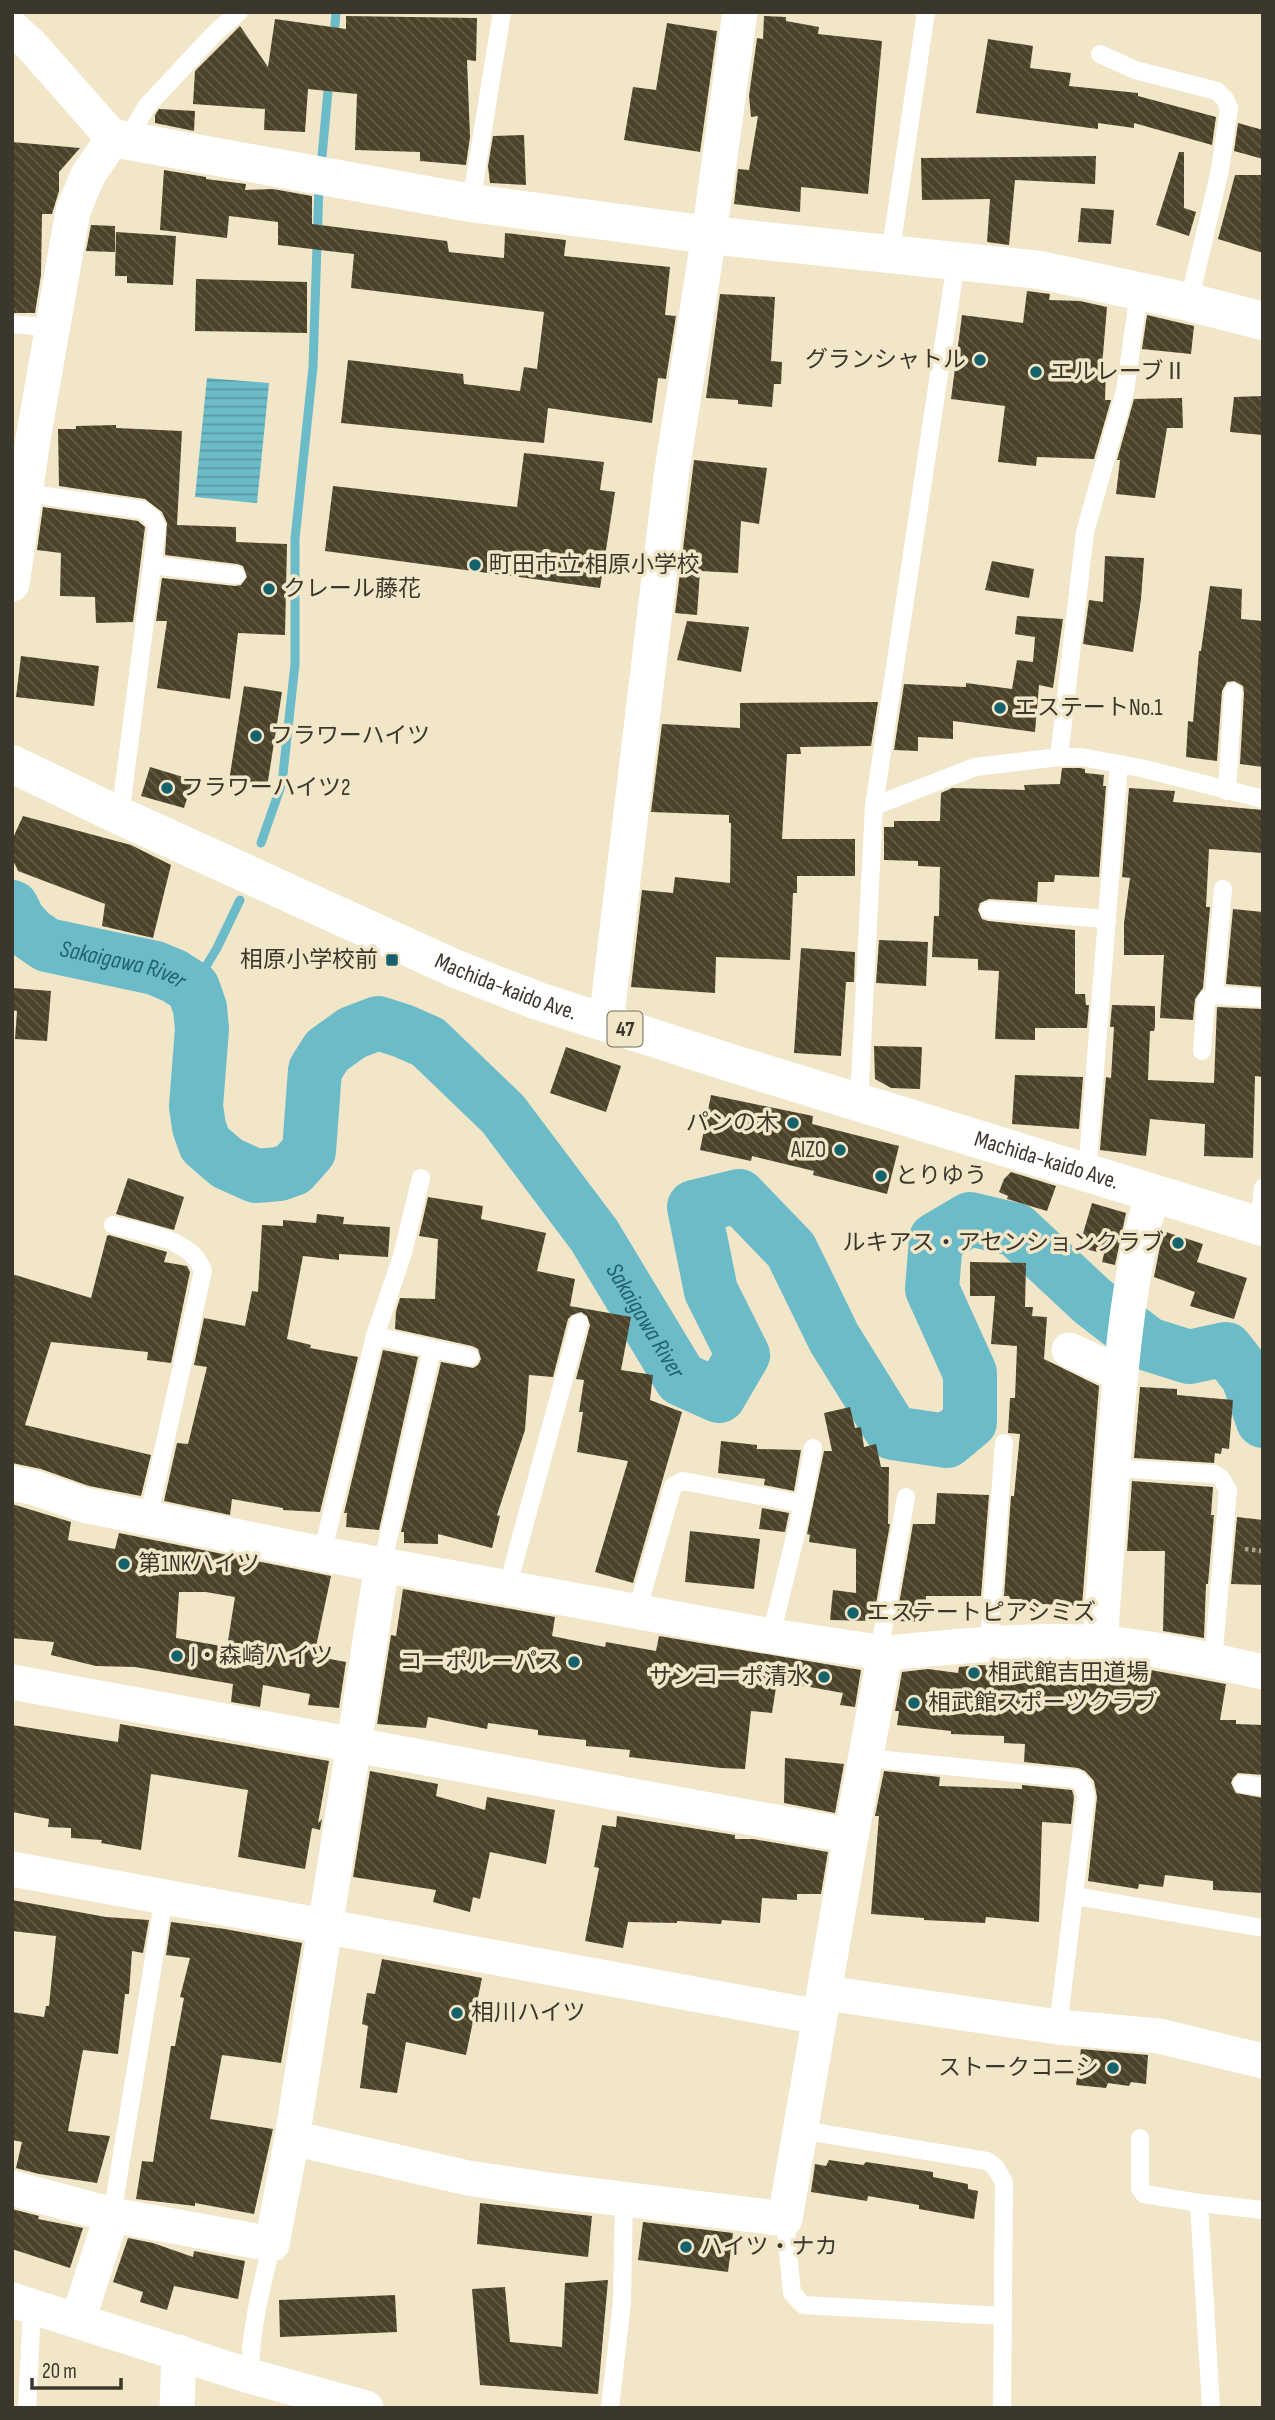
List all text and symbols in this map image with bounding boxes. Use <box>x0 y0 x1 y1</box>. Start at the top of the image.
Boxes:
place label: グランシャトル <box>805 346 966 374</box>
marker: グランシャトル <box>972 352 988 368</box>
place label: エルレーブⅡ <box>1050 358 1187 386</box>
marker: エルレーブⅡ <box>1028 364 1044 380</box>
place label: 町田市立 相原小学校 <box>489 551 700 579</box>
marker: 町田市立 相原小学校 <box>467 557 483 573</box>
place label: クレール藤花 <box>283 575 421 603</box>
marker: クレール藤花 <box>261 581 277 597</box>
place label: エステートNo.1 <box>1014 694 1163 722</box>
marker: エステートNo.1 <box>992 700 1008 716</box>
place label: フラワーハイツ <box>270 722 430 750</box>
marker: フラワーハイツ <box>248 728 264 744</box>
place label: フラワーハイツ2 <box>181 774 351 802</box>
marker: フラワーハイツ2 <box>159 780 175 796</box>
water label: Sakaigawa River <box>57 934 193 995</box>
place label: 相原小学校前 <box>240 946 378 974</box>
street label: Machida-kaido Ave. <box>430 947 580 1026</box>
marker: 相原小学校前 <box>384 952 400 968</box>
road number: 47 <box>608 1012 642 1046</box>
place label: パンの木 <box>686 1109 779 1137</box>
marker: パンの木 <box>785 1115 801 1131</box>
street label: Machida-kaido Ave. <box>971 1125 1122 1196</box>
place label: AIZO <box>790 1136 826 1164</box>
marker: AIZO <box>832 1142 848 1158</box>
place label: とりゆう <box>895 1162 987 1190</box>
marker: とりゆう <box>873 1168 889 1184</box>
place label: ルキアス・アセンションクラブ <box>842 1229 1164 1257</box>
marker: ルキアス・アセンションクラブ <box>1170 1235 1186 1251</box>
water label: Sakaigawa River <box>600 1258 692 1384</box>
place label: 第1NKハイツ <box>138 1550 260 1578</box>
marker: 第1NKハイツ <box>116 1556 132 1572</box>
place label: エステートピアシミズ <box>867 1599 1096 1627</box>
marker: エステートピアシミズ <box>845 1605 861 1621</box>
place label: J・森崎ハイツ <box>190 1642 333 1670</box>
marker: J・森崎ハイツ <box>169 1648 185 1664</box>
place label: コーポルーパス <box>399 1648 560 1676</box>
marker: コーポルーパス <box>566 1654 582 1670</box>
place label: 相武館吉田道場 <box>988 1659 1149 1687</box>
place label: サンコーポ清水 <box>649 1663 810 1691</box>
marker: 相武館吉田道場 <box>966 1665 982 1681</box>
marker: サンコーポ清水 <box>816 1669 832 1685</box>
place label: 相武館スポーツクラブ <box>928 1689 1158 1717</box>
marker: 相武館スポーツクラブ <box>906 1695 922 1711</box>
place label: 相川ハイツ <box>471 1999 586 2027</box>
marker: 相川ハイツ <box>449 2005 465 2021</box>
place label: ストークコニシ <box>938 2054 1099 2082</box>
marker: ストークコニシ <box>1105 2060 1121 2076</box>
place label: ハイツ・ナカ <box>700 2233 838 2261</box>
marker: ハイツ・ナカ <box>678 2239 694 2255</box>
scale bar <box>32 2346 121 2390</box>
text: 20 m <box>42 2359 77 2384</box>

